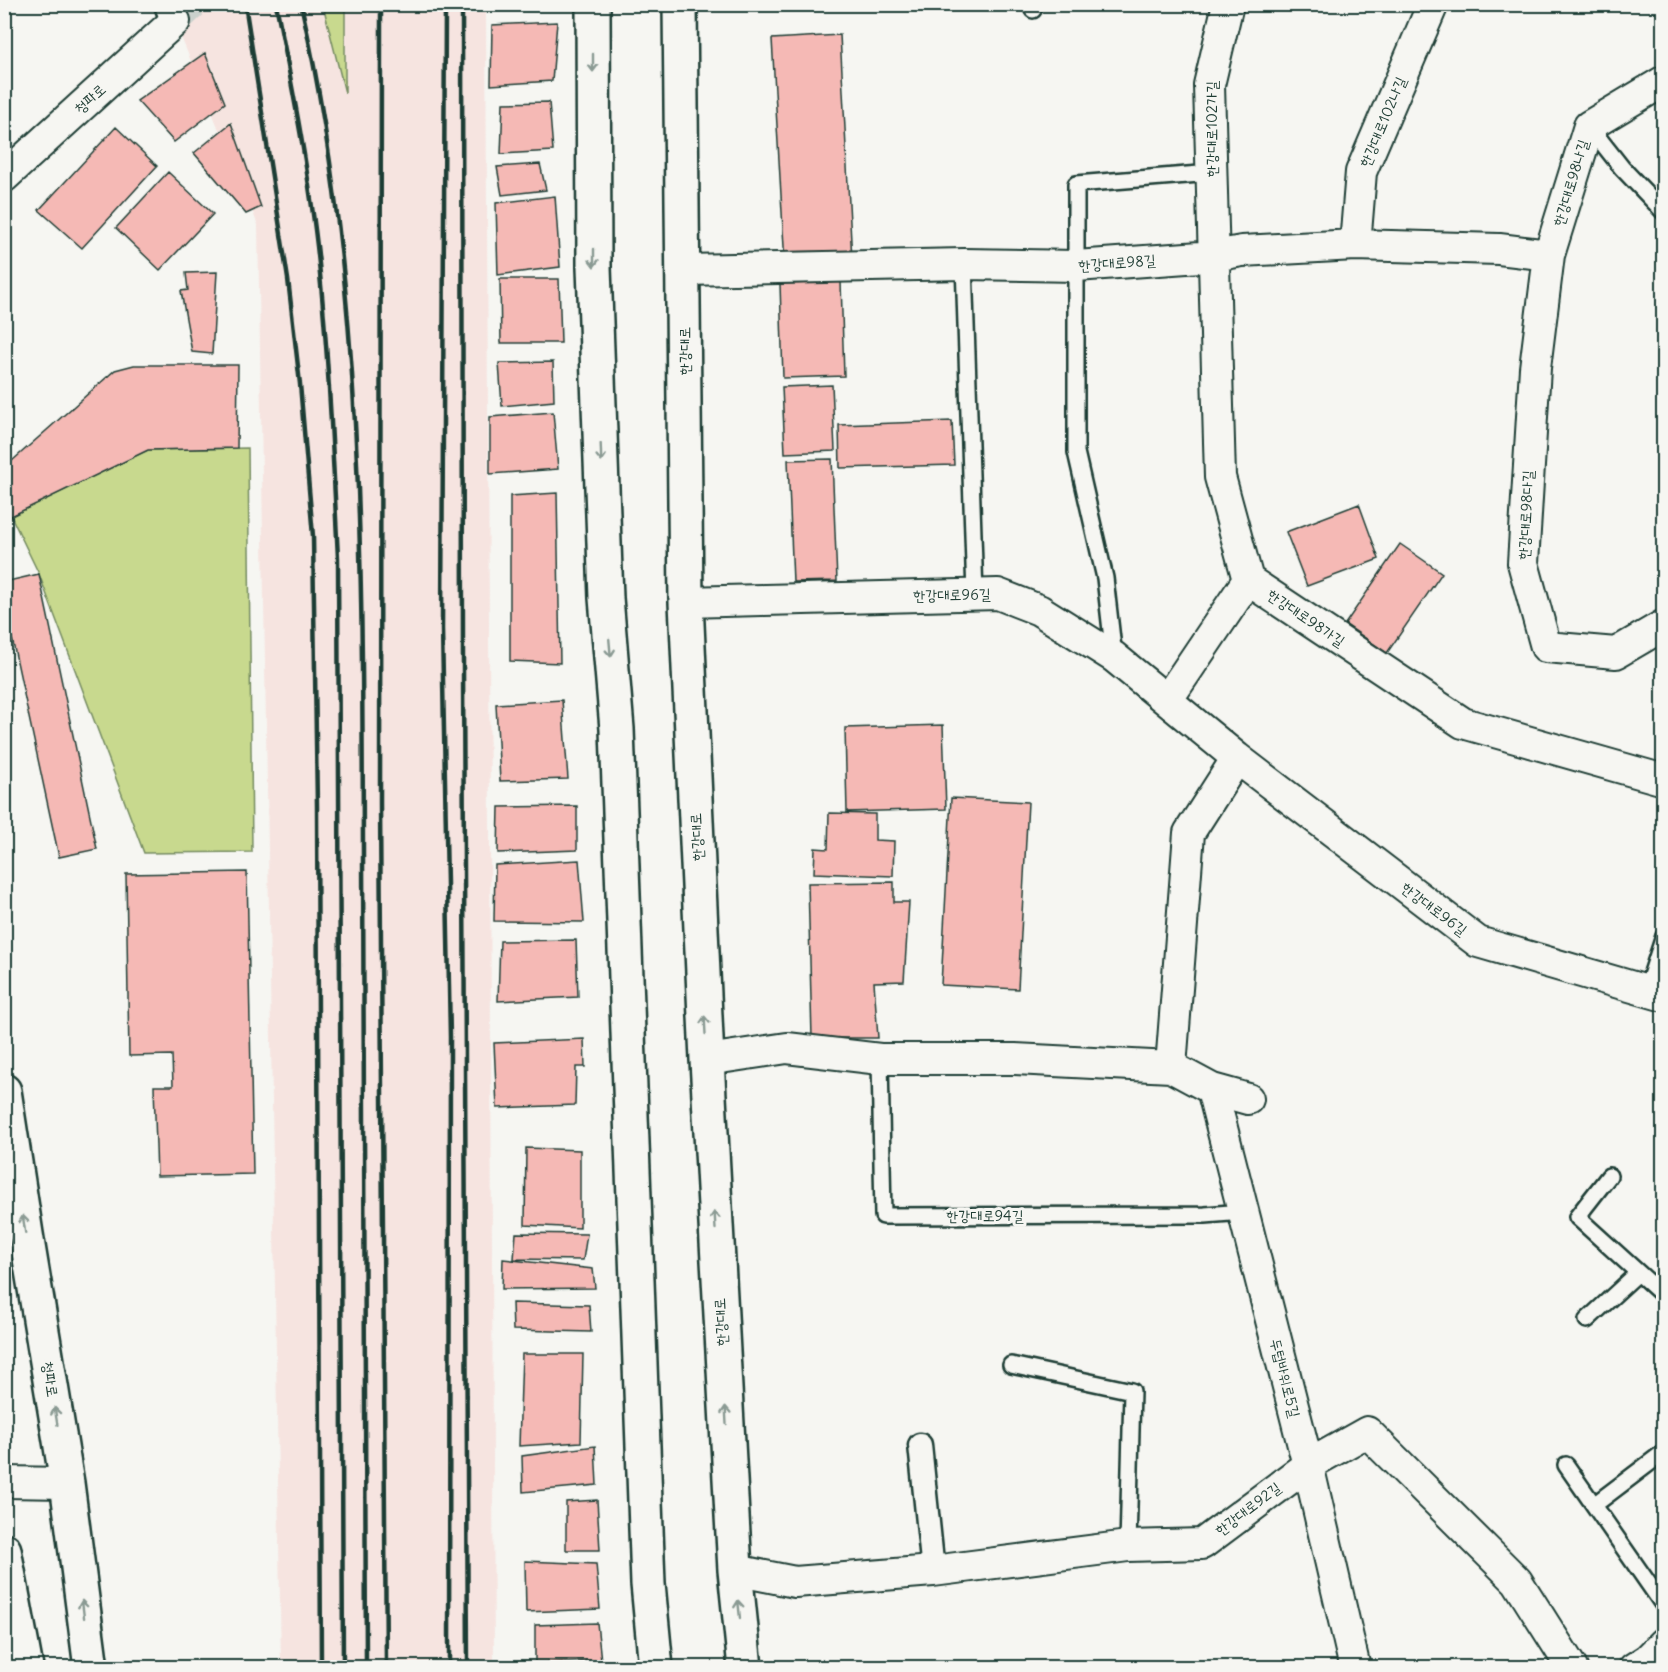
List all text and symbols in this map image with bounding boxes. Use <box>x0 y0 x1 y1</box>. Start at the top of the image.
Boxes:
one-way arrow <box>587 52 599 72</box>
street label: 한강대로102나길 <box>1355 74 1410 170</box>
street label: 청파로 <box>70 79 109 118</box>
street label: 한강대로102가길 <box>1202 81 1221 177</box>
street label: 한강대로98나길 <box>1548 137 1593 229</box>
one-way arrow <box>588 247 600 267</box>
street label: 한강대로98길 <box>1078 250 1156 275</box>
street label: 한강대로 <box>675 327 694 375</box>
one-way arrow <box>595 442 606 462</box>
street label: 한강대로98다길 <box>1514 470 1537 560</box>
street label: 한강대로96길 <box>913 584 991 605</box>
street label: 한강대로98가길 <box>1264 585 1349 651</box>
one-way arrow <box>605 637 616 657</box>
street label: 한강대로 <box>686 812 707 862</box>
street label: 한강대로96길 <box>1398 878 1471 940</box>
one-way arrow <box>700 1016 711 1036</box>
street label: 한강대로94길 <box>946 1206 1024 1225</box>
one-way arrow <box>710 1211 721 1231</box>
one-way arrow <box>19 1215 30 1234</box>
street label: 한강대로 <box>710 1297 731 1347</box>
street label: 두텁바위로5길 <box>1266 1336 1305 1420</box>
street label: 청파로 <box>38 1360 63 1398</box>
one-way arrow <box>721 1405 732 1425</box>
one-way arrow <box>51 1407 62 1427</box>
street label: 한강대로92길 <box>1211 1478 1284 1539</box>
one-way arrow <box>78 1600 89 1620</box>
one-way arrow <box>733 1600 744 1620</box>

